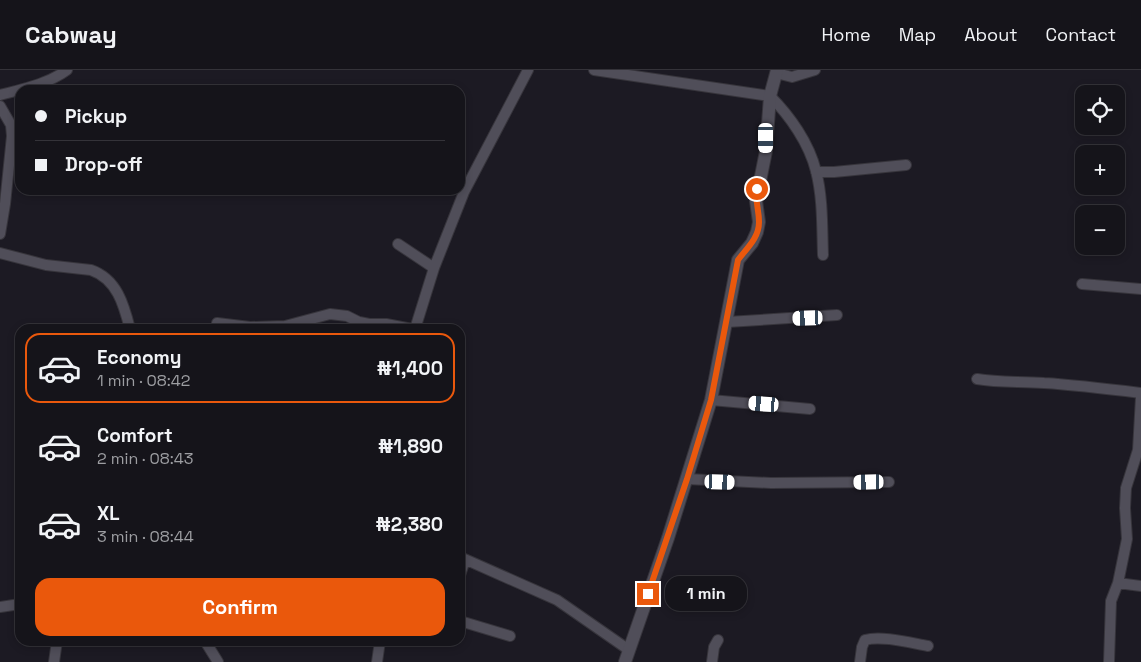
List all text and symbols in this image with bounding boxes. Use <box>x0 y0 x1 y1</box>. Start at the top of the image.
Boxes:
text: Cabway <box>25 19 117 50</box>
text: Home <box>822 23 871 46</box>
text: Map <box>899 23 936 46</box>
text: About <box>964 23 1018 46</box>
text: Contact <box>1046 23 1116 46</box>
map controls <box>1075 85 1125 255</box>
button: locate <box>1075 85 1125 135</box>
text: Pickup <box>65 104 127 129</box>
car <box>758 123 773 153</box>
button: + <box>1075 145 1125 195</box>
text: Drop-off <box>65 152 143 177</box>
route start <box>746 178 768 200</box>
button: − <box>1075 205 1125 255</box>
car <box>792 310 823 326</box>
text: Economy <box>97 345 181 370</box>
icon: car <box>37 346 82 391</box>
text: ₦1,400 <box>377 356 443 381</box>
text: 1 min · 08:42 <box>97 370 190 391</box>
car <box>748 395 779 413</box>
text: Comfort <box>97 423 173 448</box>
icon: car <box>37 424 82 469</box>
text: ₦1,890 <box>378 434 443 459</box>
text: 2 min · 08:43 <box>97 448 193 469</box>
car <box>704 474 735 490</box>
car <box>853 474 884 490</box>
text: XL <box>97 501 120 526</box>
icon: car <box>37 502 82 547</box>
text: ₦2,380 <box>376 512 443 537</box>
text: 3 min · 08:44 <box>97 526 194 547</box>
callout: 1 min <box>666 576 748 612</box>
button: Confirm <box>35 578 445 636</box>
route end <box>637 583 659 605</box>
text: 1 min <box>686 583 726 604</box>

